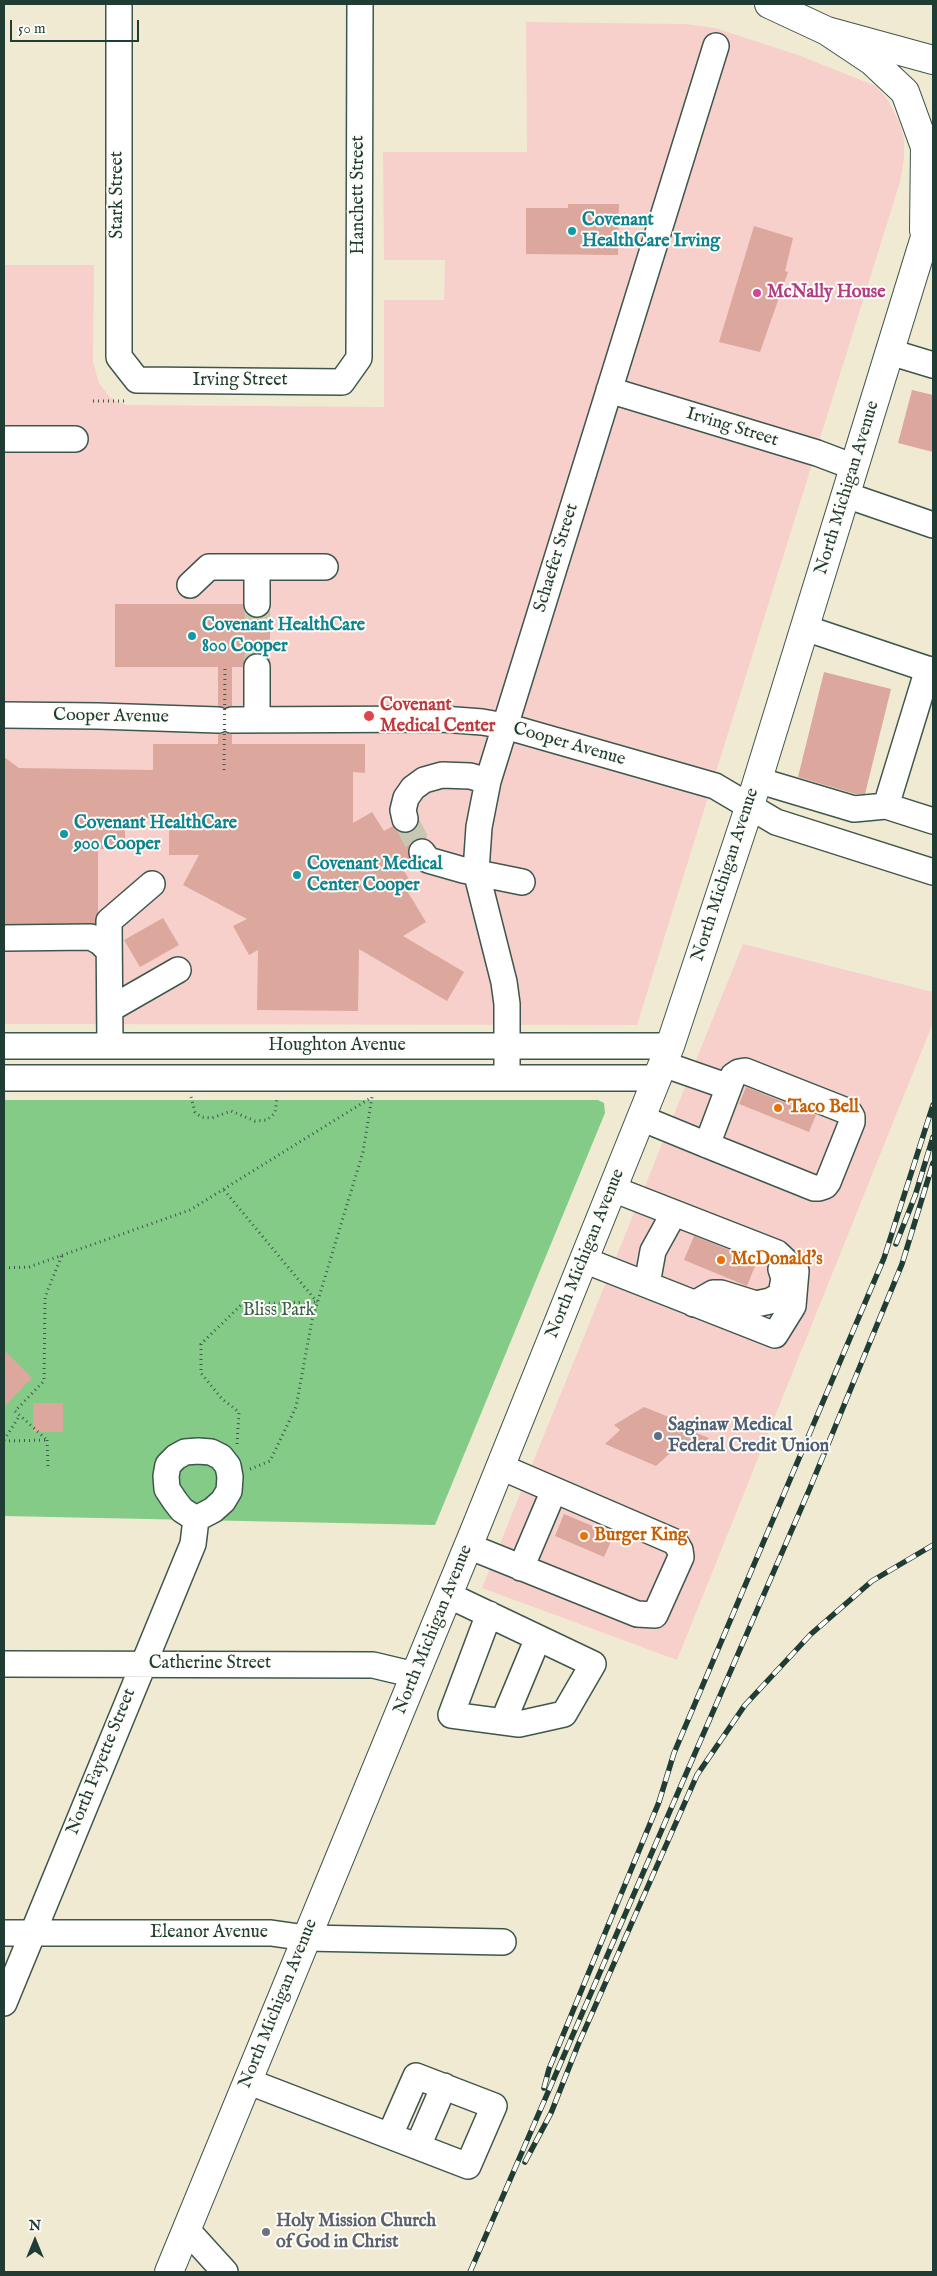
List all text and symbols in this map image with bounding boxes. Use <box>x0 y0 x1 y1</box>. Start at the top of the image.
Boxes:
scale bar <box>12 10 141 42</box>
text: 50 m <box>18 19 46 38</box>
street label: Hanchett Street <box>348 135 370 255</box>
street label: Stark Street <box>107 151 129 239</box>
place label: Covenant HealthCare Irving <box>582 210 720 252</box>
marker: Covenant HealthCare Irving <box>566 225 578 237</box>
place label: McNally House <box>767 282 885 304</box>
marker: McNally House <box>751 287 763 299</box>
street label: Irving Street <box>192 370 288 392</box>
street label: North Michigan Avenue <box>811 398 885 578</box>
street label: Irving Street <box>683 404 781 452</box>
street label: Schaefer Street <box>530 501 584 615</box>
place label: Covenant HealthCare 800 Cooper <box>202 615 365 658</box>
marker: Covenant HealthCare 800 Cooper <box>186 630 198 642</box>
place label: Covenant Medical Center <box>380 695 495 738</box>
street label: Cooper Avenue <box>53 705 169 729</box>
marker: Covenant Medical Center <box>362 709 376 723</box>
street label: Cooper Avenue <box>510 719 628 771</box>
street label: North Michigan Avenue <box>688 786 764 964</box>
place label: Covenant HealthCare 900 Cooper <box>74 813 237 856</box>
marker: Covenant HealthCare 900 Cooper <box>58 828 70 840</box>
place label: Covenant Medical Center Cooper <box>307 854 442 896</box>
marker: Covenant Medical Center Cooper <box>291 869 303 881</box>
street label: Houghton Avenue <box>268 1035 406 1057</box>
place label: Taco Bell <box>788 1097 859 1119</box>
marker: Taco Bell <box>772 1102 784 1114</box>
street label: North Michigan Avenue <box>542 1166 630 1342</box>
place label: McDonald's <box>731 1249 823 1271</box>
marker: McDonald's <box>715 1254 727 1266</box>
park label: Bliss Park <box>243 1300 315 1322</box>
place label: Saginaw Medical Federal Credit Union <box>668 1415 829 1458</box>
marker: Saginaw Medical Federal Credit Union <box>652 1430 664 1442</box>
place label: Burger King <box>594 1525 688 1547</box>
marker: Burger King <box>578 1530 590 1542</box>
street label: North Michigan Avenue <box>390 1542 478 1718</box>
street label: Catherine Street <box>149 1653 271 1675</box>
street label: North Fayette Street <box>63 1686 141 1838</box>
street label: North Michigan Avenue <box>235 1916 323 2092</box>
street label: Eleanor Avenue <box>150 1922 268 1944</box>
place label: Holy Mission Church of God in Christ <box>276 2211 436 2254</box>
north arrow <box>10 2216 60 2266</box>
text: N <box>29 2217 41 2235</box>
marker: Holy Mission Church of God in Christ <box>260 2226 272 2238</box>

